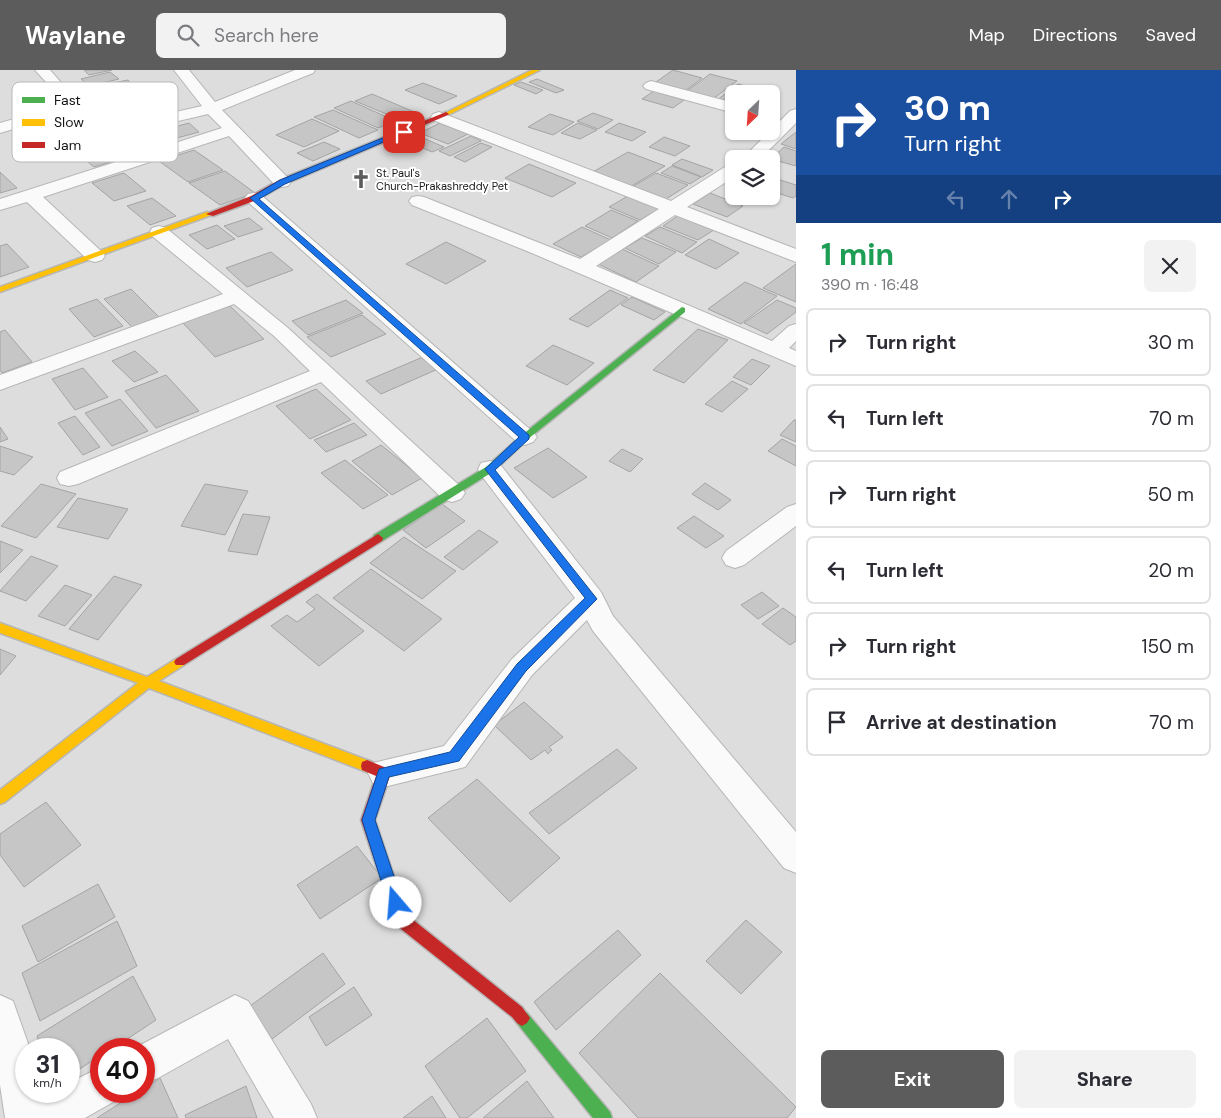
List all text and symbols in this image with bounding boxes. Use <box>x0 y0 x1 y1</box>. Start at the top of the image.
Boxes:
search box <box>156 13 506 58</box>
text: Waylane <box>25 20 126 51</box>
icon: search <box>174 21 202 49</box>
text: Search here <box>214 23 319 48</box>
text: Map <box>969 23 1005 47</box>
text: Directions <box>1033 23 1118 47</box>
text: Saved <box>1146 23 1196 47</box>
legend <box>12 82 178 162</box>
north arrow <box>725 85 780 140</box>
map controls <box>725 85 780 205</box>
text: 30 m <box>904 85 991 131</box>
icon: right <box>821 90 886 155</box>
text: Fast <box>54 91 81 109</box>
pin <box>383 111 425 153</box>
text: Slow <box>54 113 84 131</box>
icon: arrive <box>390 118 418 146</box>
text: Turn right <box>904 129 1001 158</box>
text: Jam <box>54 136 81 154</box>
button: layers <box>725 150 780 205</box>
place label: St. Paul's Church-Prakashreddy Pet <box>376 166 508 193</box>
church icon: St. Paul's Church-Prakashreddy Pet <box>350 168 372 190</box>
icon: left <box>942 185 970 213</box>
icon: ahead <box>995 185 1023 213</box>
icon: right <box>1048 185 1076 213</box>
text: 1 min <box>821 235 894 274</box>
button: close <box>1144 240 1196 292</box>
text: 390 m · 16:48 <box>821 274 919 295</box>
icon: right <box>823 328 851 356</box>
text: Turn right <box>866 330 956 355</box>
text: 30 m <box>1148 330 1194 355</box>
icon: left <box>823 404 851 432</box>
text: Turn left <box>866 406 944 431</box>
text: 70 m <box>1149 406 1194 431</box>
icon: right <box>823 480 851 508</box>
text: Turn right <box>866 482 956 507</box>
text: 50 m <box>1147 482 1194 507</box>
icon: left <box>823 556 851 584</box>
text: Turn left <box>866 558 944 583</box>
text: 20 m <box>1148 558 1194 583</box>
icon: right <box>823 632 851 660</box>
text: Turn right <box>866 634 956 659</box>
text: 150 m <box>1142 634 1194 659</box>
icon: arrive <box>823 708 851 736</box>
text: Arrive at destination <box>866 710 1057 735</box>
text: 70 m <box>1149 710 1194 735</box>
position arrow <box>369 876 421 928</box>
speed limit sign: 40 <box>90 1038 155 1103</box>
text: 31 <box>35 1048 59 1081</box>
button: Exit <box>821 1050 1004 1108</box>
button: Share <box>1014 1050 1196 1108</box>
text: km/h <box>33 1075 62 1091</box>

